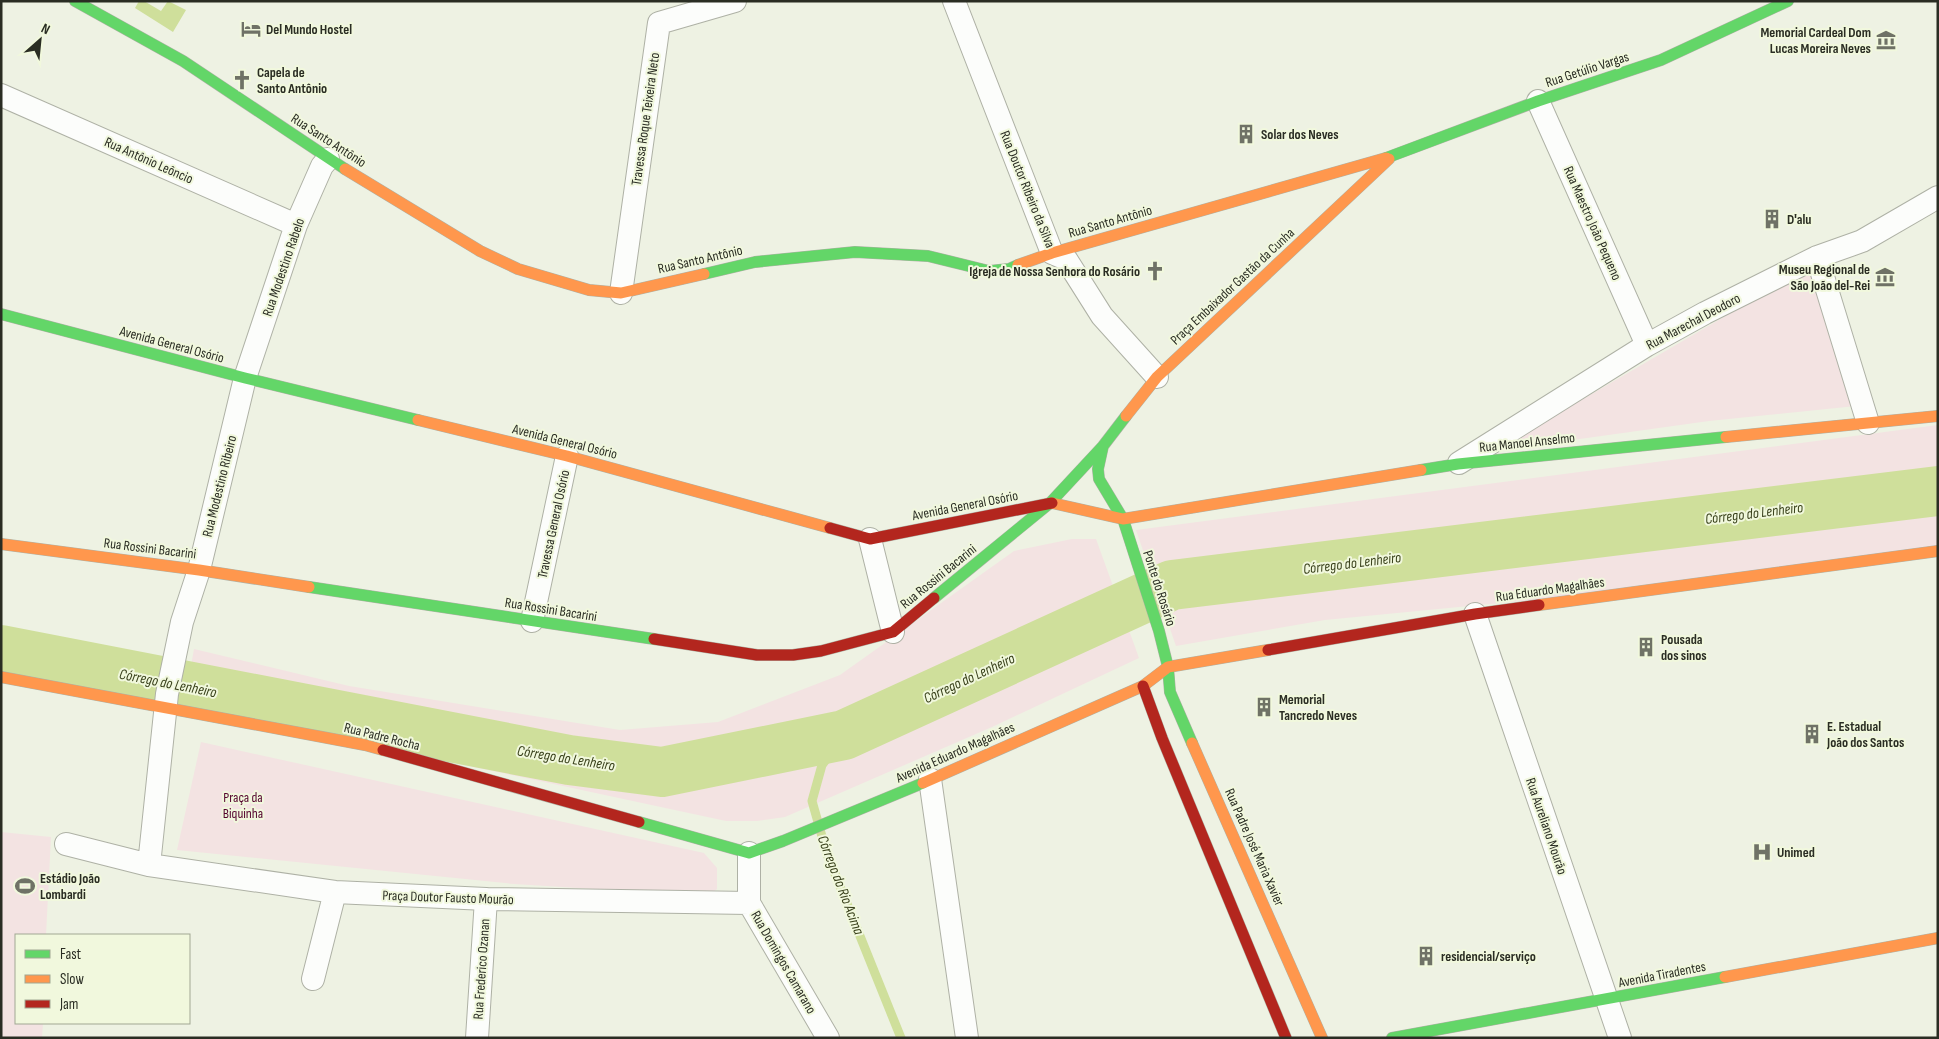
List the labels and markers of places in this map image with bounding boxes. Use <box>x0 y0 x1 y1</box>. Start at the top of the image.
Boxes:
hotel icon: Del Mundo Hostel <box>240 18 262 40</box>
place label: Del Mundo Hostel <box>266 21 352 38</box>
place label: Memorial Cardeal Dom Lucas Moreira Neves <box>1760 24 1871 57</box>
museum icon: Memorial Cardeal Dom Lucas Moreira Neves <box>1875 29 1897 51</box>
place label: Capela de Santo Antônio <box>257 64 327 97</box>
church icon: Capela de Santo Antônio <box>231 69 253 91</box>
building icon: Solar dos Neves <box>1235 123 1257 145</box>
place label: Solar dos Neves <box>1261 126 1339 143</box>
building icon: D'alu <box>1761 208 1783 230</box>
place label: D'alu <box>1787 211 1811 228</box>
church icon: Igreja de Nossa Senhora do Rosário <box>1144 260 1166 282</box>
place label: Museu Regional de São João del-Rei <box>1779 261 1870 294</box>
place label: Igreja de Nossa Senhora do Rosário <box>969 263 1140 280</box>
museum icon: Museu Regional de São João del-Rei <box>1874 266 1896 288</box>
place label: Pousada dos sinos <box>1661 631 1707 664</box>
building icon: Pousada dos sinos <box>1635 636 1657 658</box>
place label: Memorial Tancredo Neves <box>1279 691 1357 724</box>
building icon: Memorial Tancredo Neves <box>1253 696 1275 718</box>
place label: E. Estadual João dos Santos <box>1826 718 1904 751</box>
building icon: E. Estadual João dos Santos <box>1801 723 1823 745</box>
hospital icon: Unimed <box>1751 841 1773 863</box>
place label: Unimed <box>1777 844 1815 861</box>
place label: Estádio João Lombardi <box>40 870 100 903</box>
sports icon: Estádio João Lombardi <box>14 875 36 897</box>
building icon: residencial/serviço <box>1415 945 1437 967</box>
place label: residencial/serviço <box>1441 948 1536 965</box>

